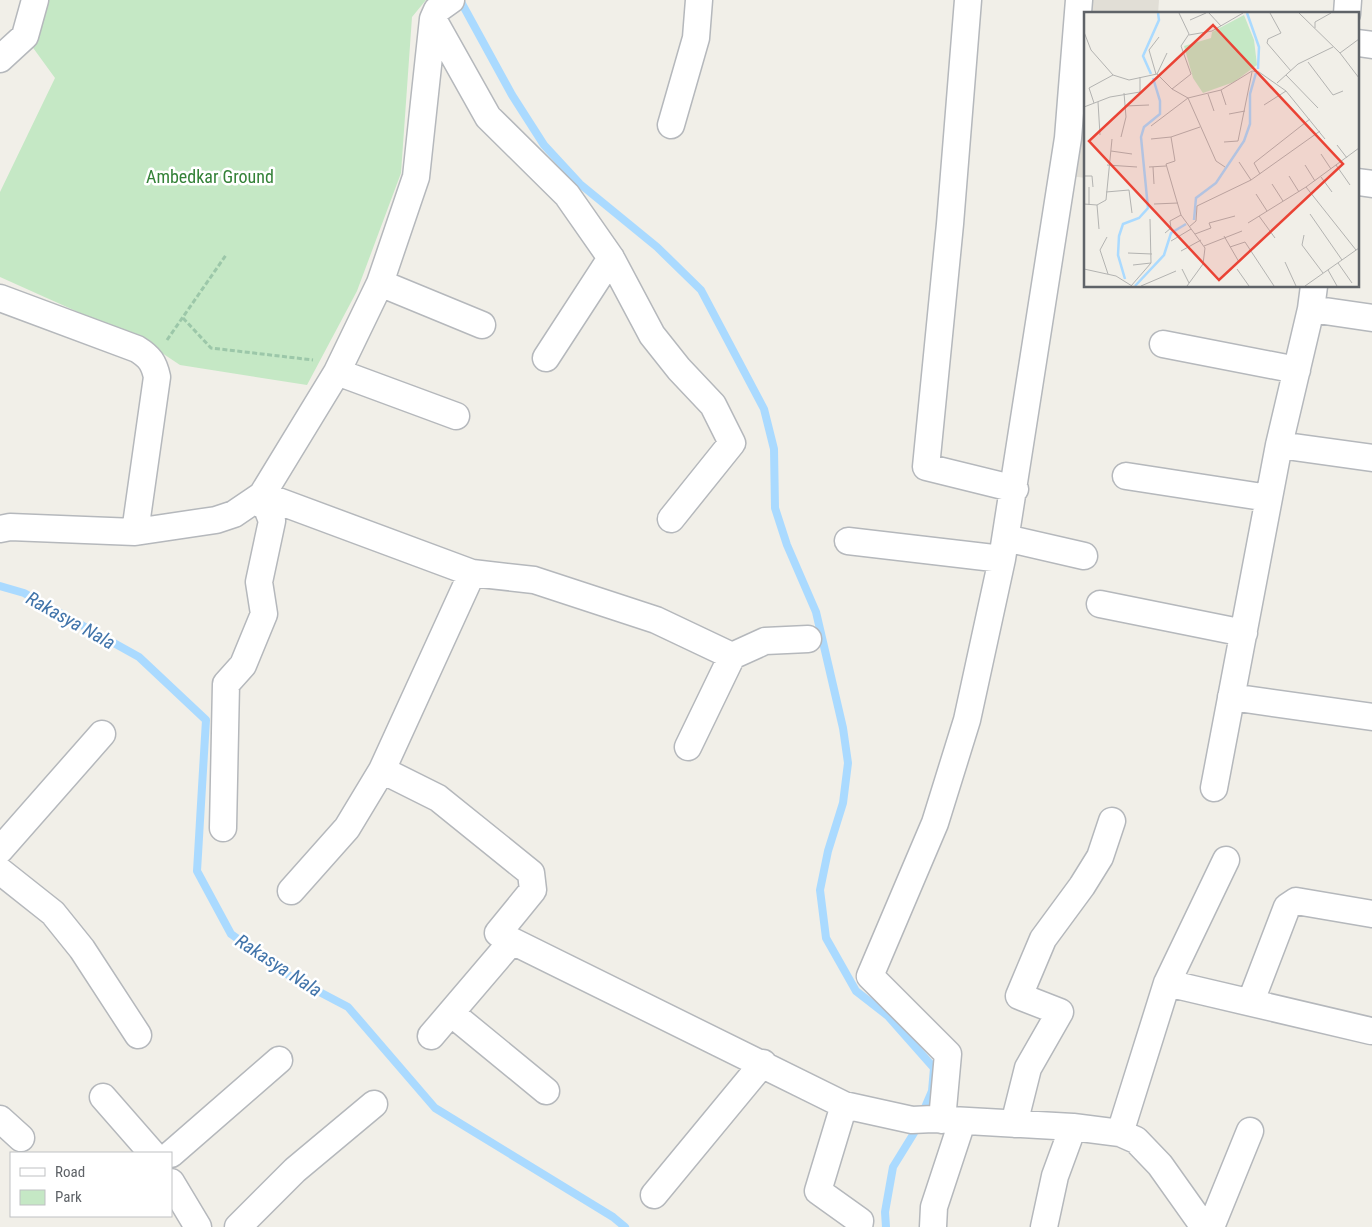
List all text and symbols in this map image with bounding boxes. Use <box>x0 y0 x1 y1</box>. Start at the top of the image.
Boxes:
inset map <box>1084 12 1360 288</box>
park label: Ambedkar Ground <box>146 166 274 187</box>
water label: Rakasya Nala <box>22 587 119 654</box>
water label: Rakasya Nala <box>231 929 326 1002</box>
legend <box>10 1152 172 1217</box>
text: Road <box>55 1163 85 1181</box>
text: Park <box>55 1188 82 1206</box>

